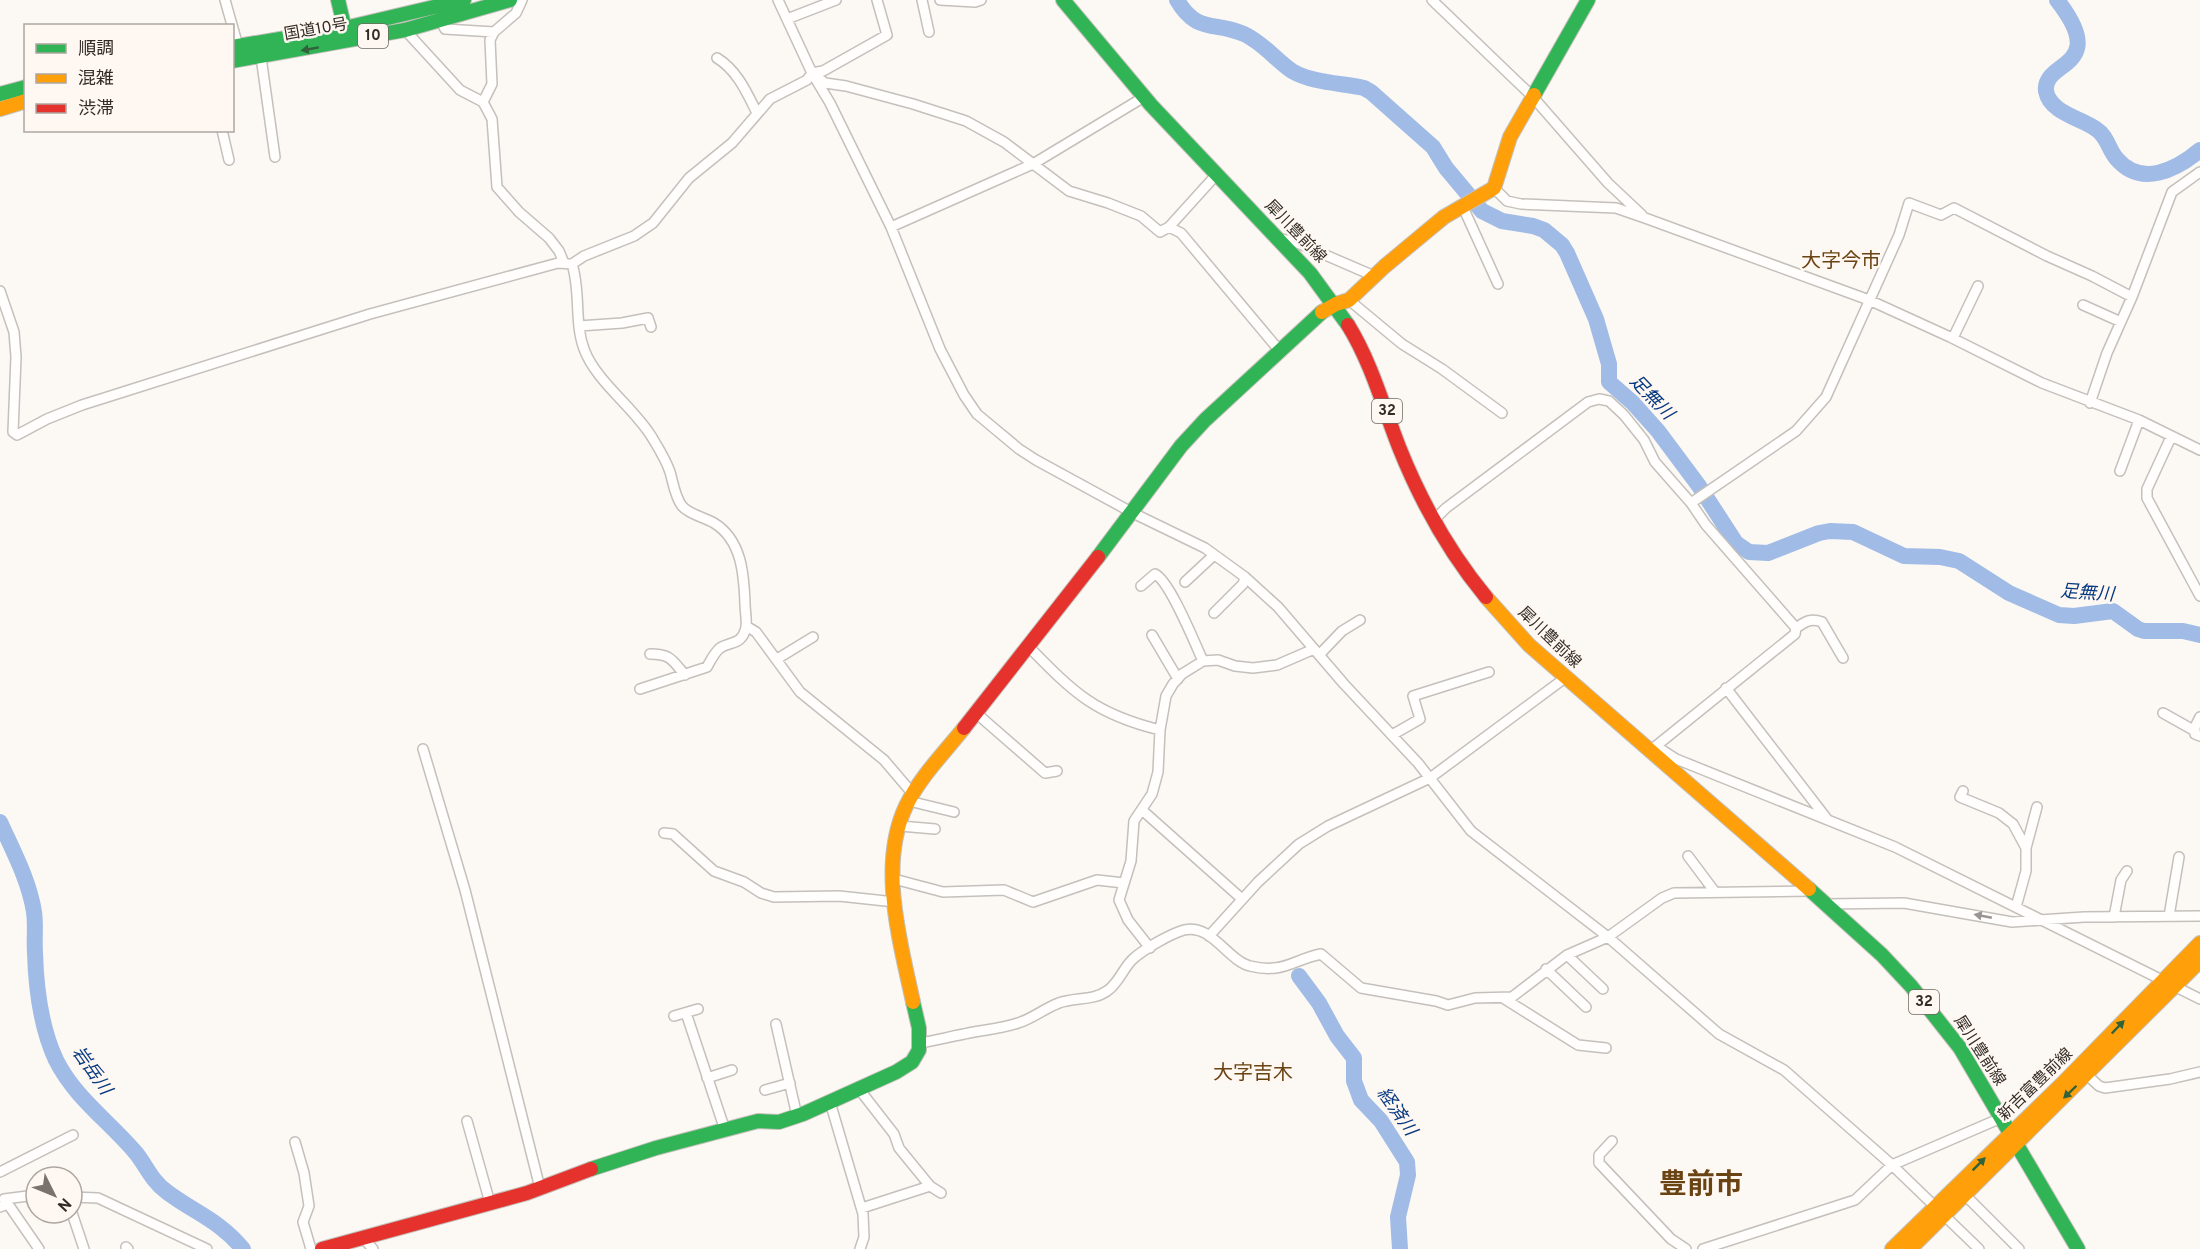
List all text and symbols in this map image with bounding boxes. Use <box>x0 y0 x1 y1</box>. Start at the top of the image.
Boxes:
street label: 国道10号 <box>283 15 349 45</box>
legend <box>24 24 234 132</box>
road number: 10 <box>358 24 388 48</box>
text: 順調 <box>78 38 114 61</box>
one-way arrow <box>301 44 320 53</box>
text: 混雑 <box>78 68 114 91</box>
text: 渋滞 <box>78 98 114 121</box>
street label: 犀川豊前線 <box>1260 196 1330 268</box>
district label: 大字今市 <box>1801 249 1881 275</box>
water label: 足無川 <box>1624 371 1679 427</box>
road number: 32 <box>1372 399 1402 423</box>
water label: 足無川 <box>2059 581 2117 607</box>
street label: 犀川豊前線 <box>1513 603 1585 673</box>
one-way arrow <box>1973 911 1992 920</box>
road number: 32 <box>1909 990 1939 1014</box>
street label: 犀川豊前線 <box>1949 1012 2009 1090</box>
one-way arrow <box>2110 1020 2124 1034</box>
water label: 岩岳川 <box>66 1042 117 1101</box>
street label: 新吉富豊前線 <box>1995 1044 2077 1126</box>
district label: 大字吉木 <box>1213 1061 1293 1087</box>
water label: 経済川 <box>1371 1083 1422 1142</box>
one-way arrow <box>2062 1085 2077 1099</box>
one-way arrow <box>1972 1156 1986 1171</box>
north arrow <box>24 1165 84 1225</box>
district label: 豊前市 <box>1659 1168 1743 1204</box>
text: N <box>52 1193 75 1215</box>

